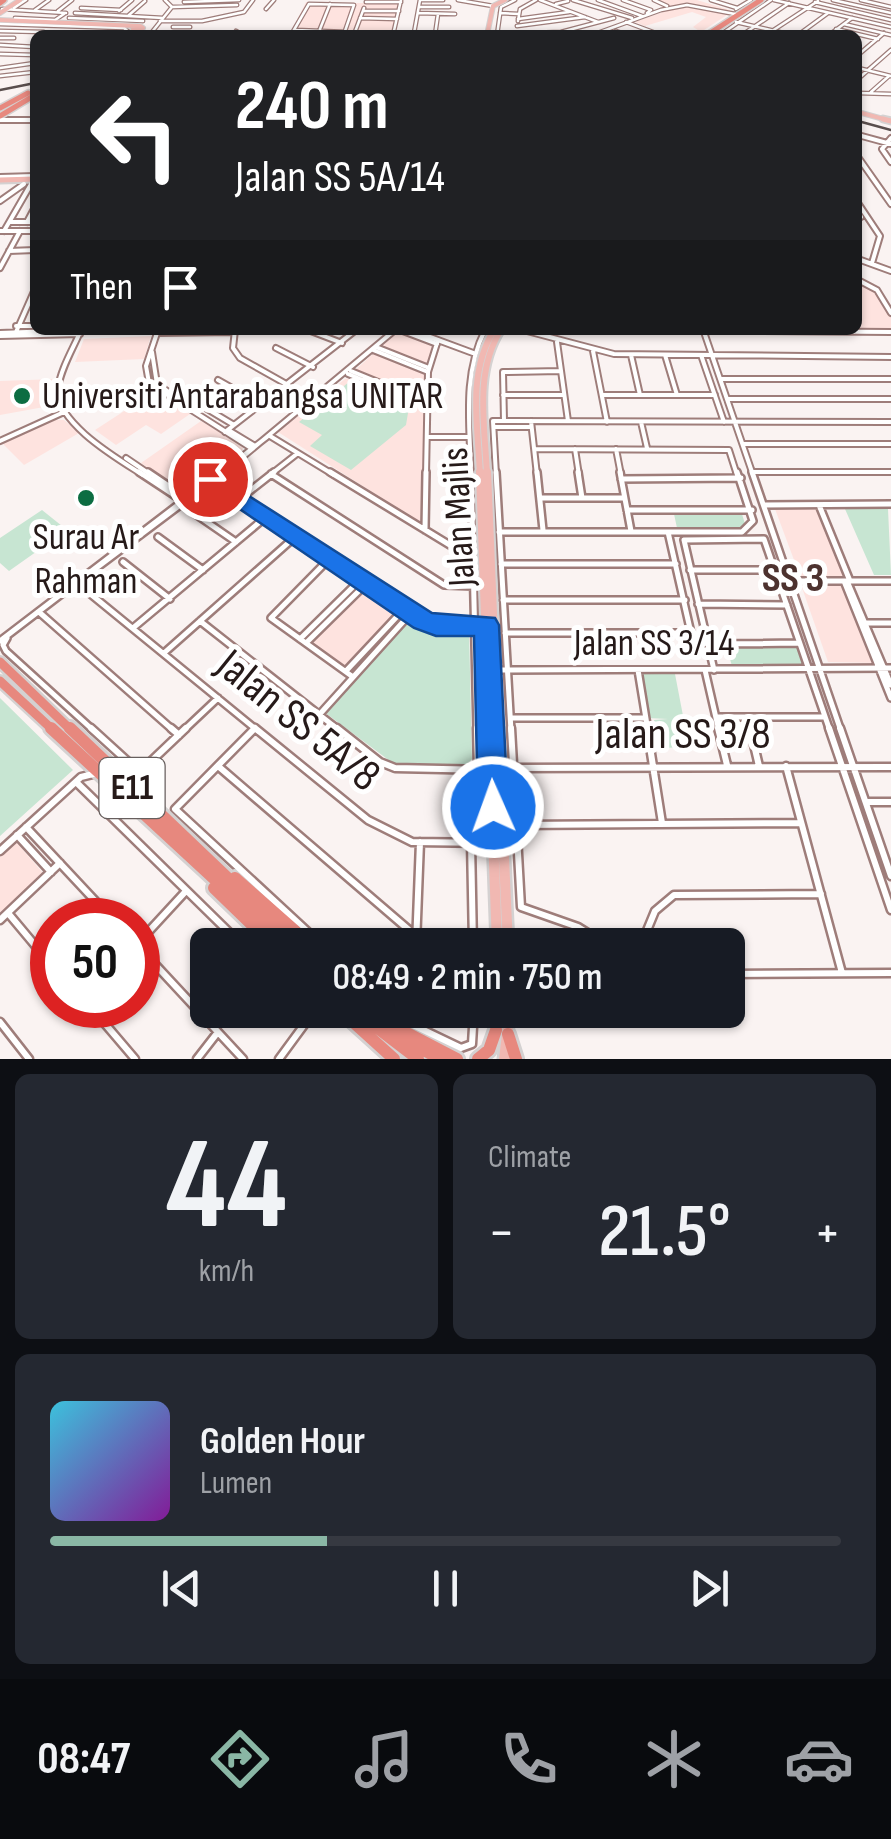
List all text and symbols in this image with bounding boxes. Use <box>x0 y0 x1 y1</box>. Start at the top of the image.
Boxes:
text: 240 m <box>235 65 389 149</box>
icon: left <box>70 70 200 200</box>
text: Jalan SS 5A/14 <box>235 150 445 205</box>
icon: arrive <box>153 260 208 315</box>
text: Then <box>70 265 133 310</box>
place label: Universiti Antarabangsa UNITAR <box>42 374 444 419</box>
marker: Universiti Antarabangsa UNITAR <box>11 385 33 407</box>
pin <box>168 437 253 522</box>
street label: Jalan Majlis <box>433 446 485 589</box>
icon: arrive <box>183 452 238 507</box>
marker: Surau Ar Rahman <box>75 487 97 509</box>
place label: Surau Ar Rahman <box>33 515 140 604</box>
district label: SS 3 <box>762 553 824 604</box>
street label: Jalan SS 3/14 <box>573 621 734 666</box>
street label: Jalan SS 5A/8 <box>204 638 391 804</box>
street label: Jalan SS 3/8 <box>594 707 771 762</box>
position arrow <box>441 755 545 859</box>
road number: E11 <box>100 758 164 818</box>
speed limit sign: 50 <box>30 898 160 1028</box>
text: 08:49 · 2 min · 750 m <box>333 955 602 1000</box>
text: 44 <box>166 1109 287 1265</box>
text: Climate <box>488 1138 571 1177</box>
text: 21.5° <box>598 1187 731 1278</box>
text: − <box>488 1200 515 1267</box>
text: + <box>814 1200 841 1267</box>
text: km/h <box>199 1252 254 1291</box>
text: Golden Hour <box>200 1419 365 1464</box>
text: Lumen <box>200 1464 272 1503</box>
icon: previous <box>154 1561 209 1616</box>
icon: pause <box>418 1561 473 1616</box>
icon: next <box>682 1561 737 1616</box>
icon: directions <box>205 1724 275 1794</box>
icon: music <box>349 1724 419 1794</box>
icon: phone <box>494 1724 564 1794</box>
icon: climate <box>639 1724 709 1794</box>
icon: car <box>784 1724 854 1794</box>
text: 08:47 <box>37 1732 130 1787</box>

